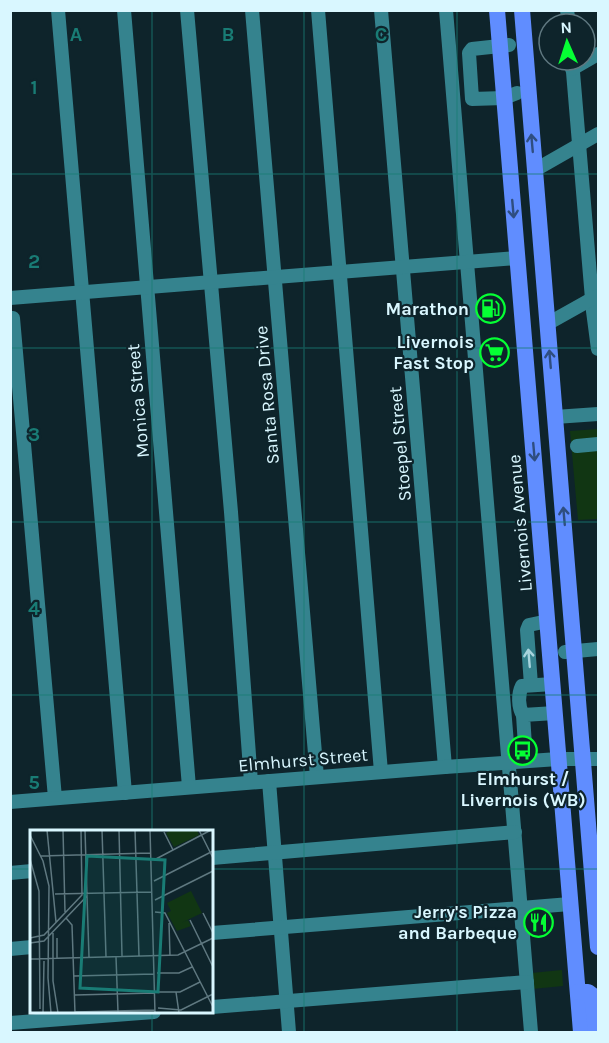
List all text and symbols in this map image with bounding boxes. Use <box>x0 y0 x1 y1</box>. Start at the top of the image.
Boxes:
north arrow <box>537 12 597 72</box>
text: N <box>560 18 572 37</box>
text: A <box>70 23 83 46</box>
text: B <box>222 23 234 46</box>
text: C <box>375 23 387 46</box>
text: 1 <box>30 76 38 99</box>
one-way arrow <box>527 134 538 154</box>
one-way arrow <box>508 198 519 218</box>
text: 2 <box>28 250 40 273</box>
fuel station icon: Marathon <box>474 293 506 325</box>
place label: Marathon <box>385 298 469 320</box>
street label: Santa Rosa Drive <box>250 325 284 465</box>
place label: Livernois Fast Stop <box>393 331 474 374</box>
supermarket icon: Livernois Fast Stop <box>479 336 511 368</box>
street label: Monica Street <box>122 343 154 459</box>
one-way arrow <box>545 349 556 369</box>
street label: Stoepel Street <box>384 385 416 502</box>
text: 3 <box>28 423 40 446</box>
one-way arrow <box>529 441 540 461</box>
street label: Livernois Avenue <box>503 453 537 593</box>
one-way arrow <box>558 507 569 527</box>
text: 4 <box>28 597 40 620</box>
one-way arrow <box>523 648 534 668</box>
bus stop icon: Elmhurst / Livernois (WB) <box>507 734 539 766</box>
street label: Elmhurst Street <box>237 743 369 777</box>
place label: Elmhurst / Livernois (WB) <box>460 768 586 811</box>
text: 5 <box>28 771 40 794</box>
inset map <box>30 830 213 1013</box>
place label: Jerry's Pizza and Barbeque <box>398 901 517 944</box>
restaurant icon: Jerry's Pizza and Barbeque <box>522 906 554 938</box>

